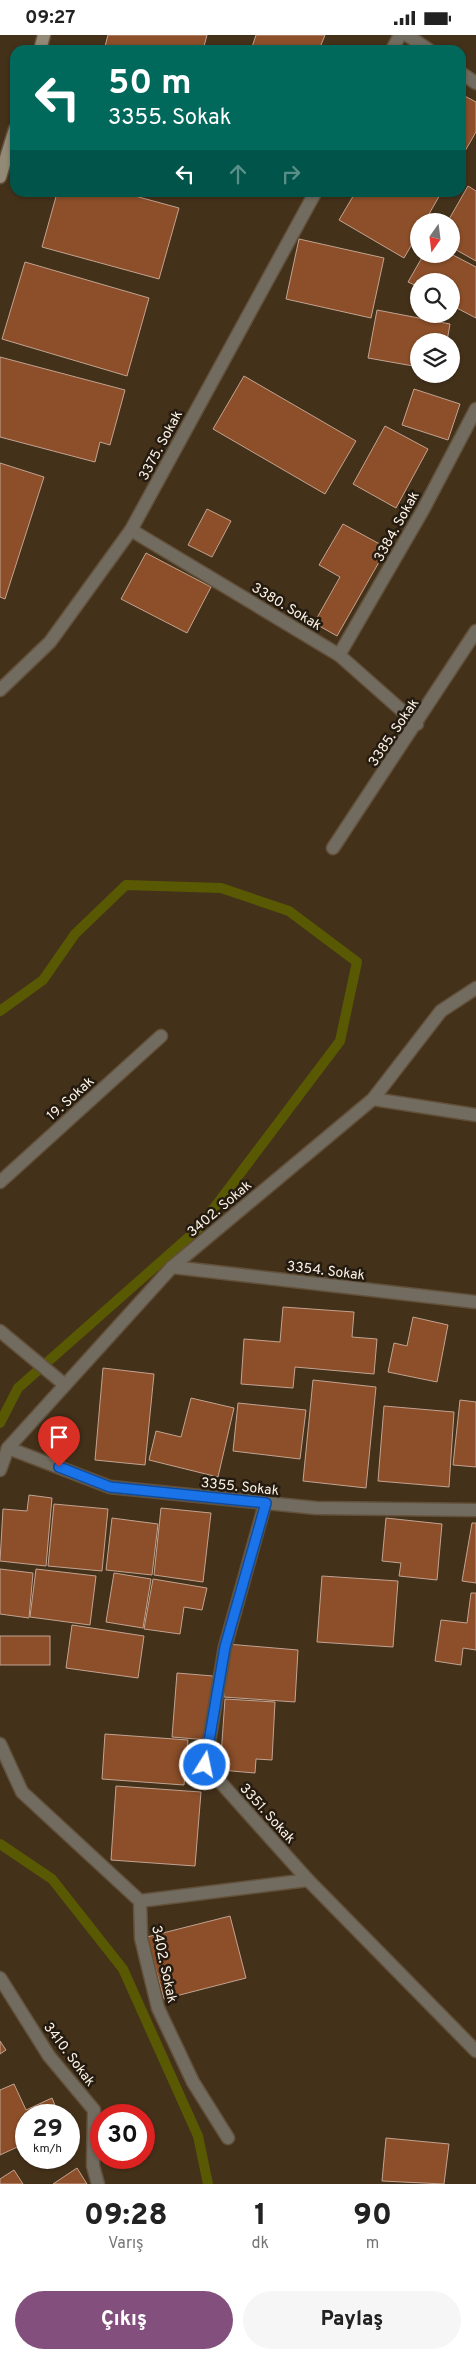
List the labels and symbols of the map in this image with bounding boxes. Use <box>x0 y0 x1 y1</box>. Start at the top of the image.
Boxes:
north arrow <box>410 213 460 263</box>
street label: 3375. Sokak <box>136 408 187 484</box>
street label: 3384. Sokak <box>371 488 424 565</box>
street label: 3380. Sokak <box>248 580 324 635</box>
street label: 3385. Sokak <box>365 696 423 770</box>
street label: 19. Sokak <box>44 1073 98 1125</box>
street label: 3402. Sokak <box>184 1177 256 1241</box>
street label: 3354. Sokak <box>286 1258 366 1285</box>
pin <box>38 1416 80 1467</box>
street label: 3355. Sokak <box>200 1475 280 1500</box>
position arrow <box>178 1738 230 1790</box>
street label: 3351. Sokak <box>235 1780 298 1848</box>
street label: 3402. Sokak <box>147 1924 180 2005</box>
street label: 3410. Sokak <box>39 2020 98 2090</box>
speed limit sign: 30 <box>90 2104 155 2169</box>

